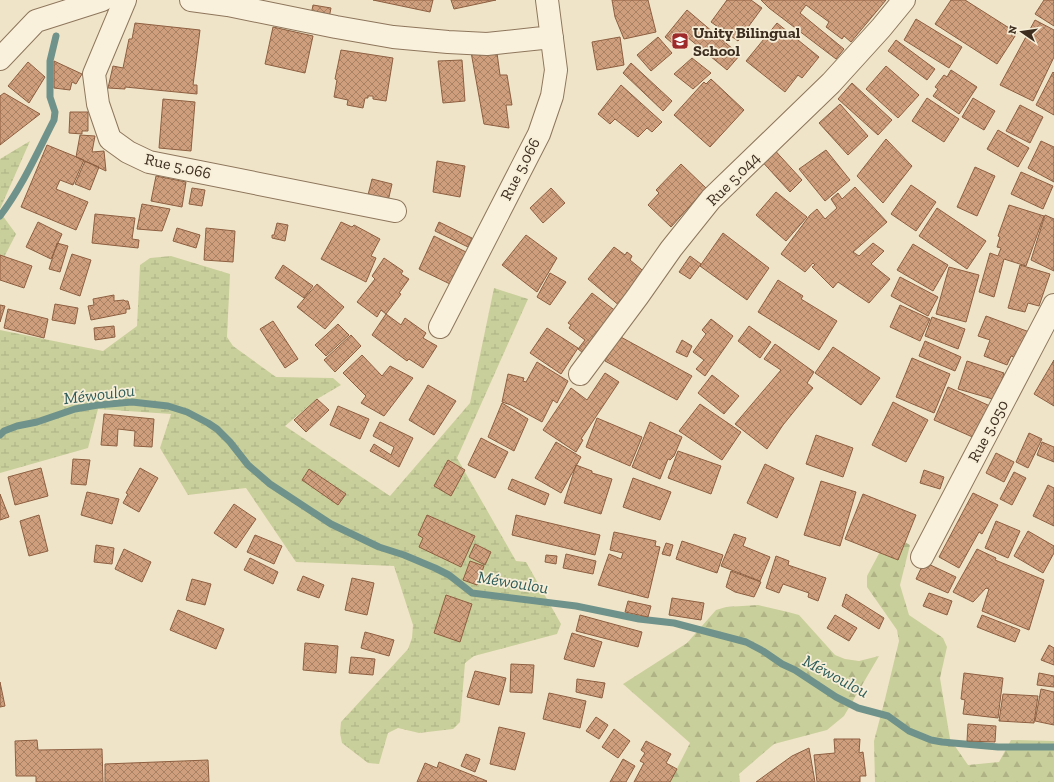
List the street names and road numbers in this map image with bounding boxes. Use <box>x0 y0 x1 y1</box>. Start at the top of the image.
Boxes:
street label: Rue 5.066 <box>496 135 544 203</box>
street label: Rue 5.044 <box>702 148 764 210</box>
street label: Rue 5.066 <box>143 149 213 183</box>
street label: Rue 5.050 <box>964 397 1012 465</box>

